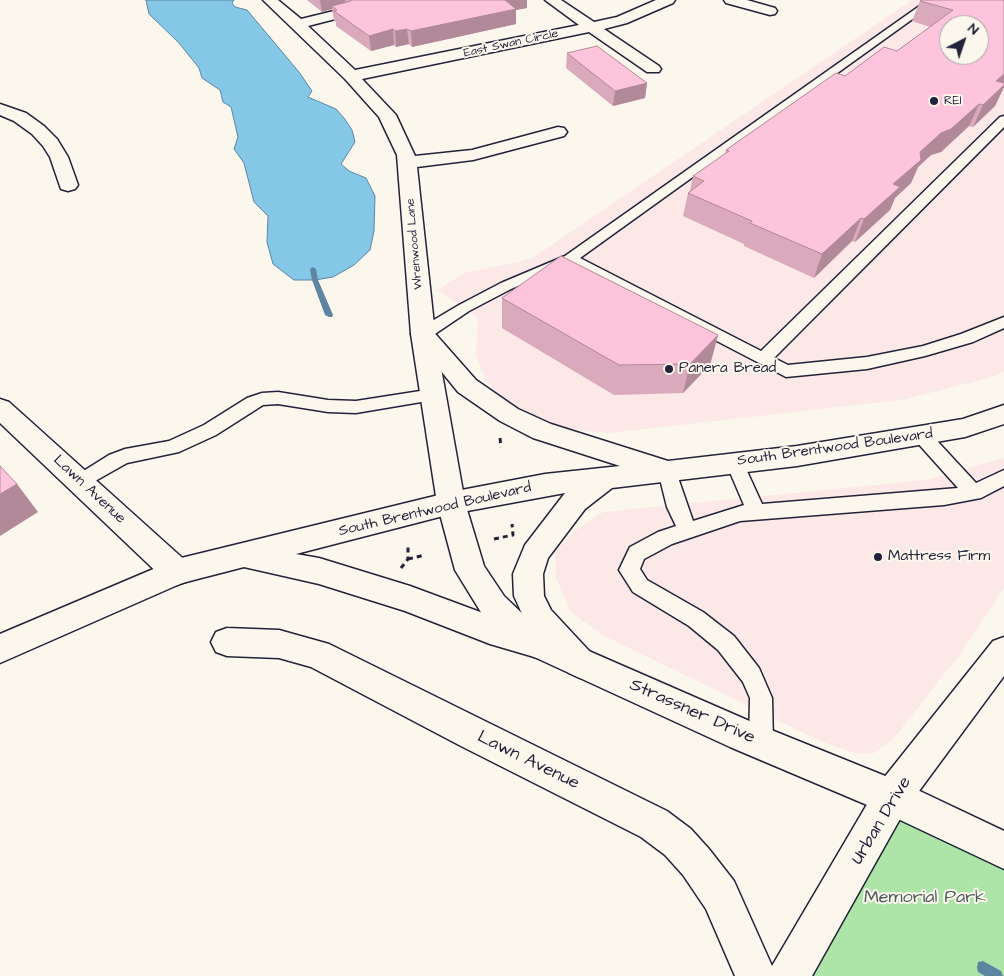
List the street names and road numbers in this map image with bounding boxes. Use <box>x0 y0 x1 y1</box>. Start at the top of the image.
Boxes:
street label: East Swan Circle <box>462 27 560 61</box>
street label: Wrenwood Lane <box>404 198 426 290</box>
street label: South Brentwood Boulevard <box>736 425 934 471</box>
street label: Lawn Avenue <box>49 452 129 528</box>
street label: South Brentwood Boulevard <box>337 479 533 541</box>
street label: Strassner Drive <box>626 675 758 749</box>
street label: Lawn Avenue <box>473 727 583 795</box>
street label: Urban Drive <box>847 773 917 869</box>

